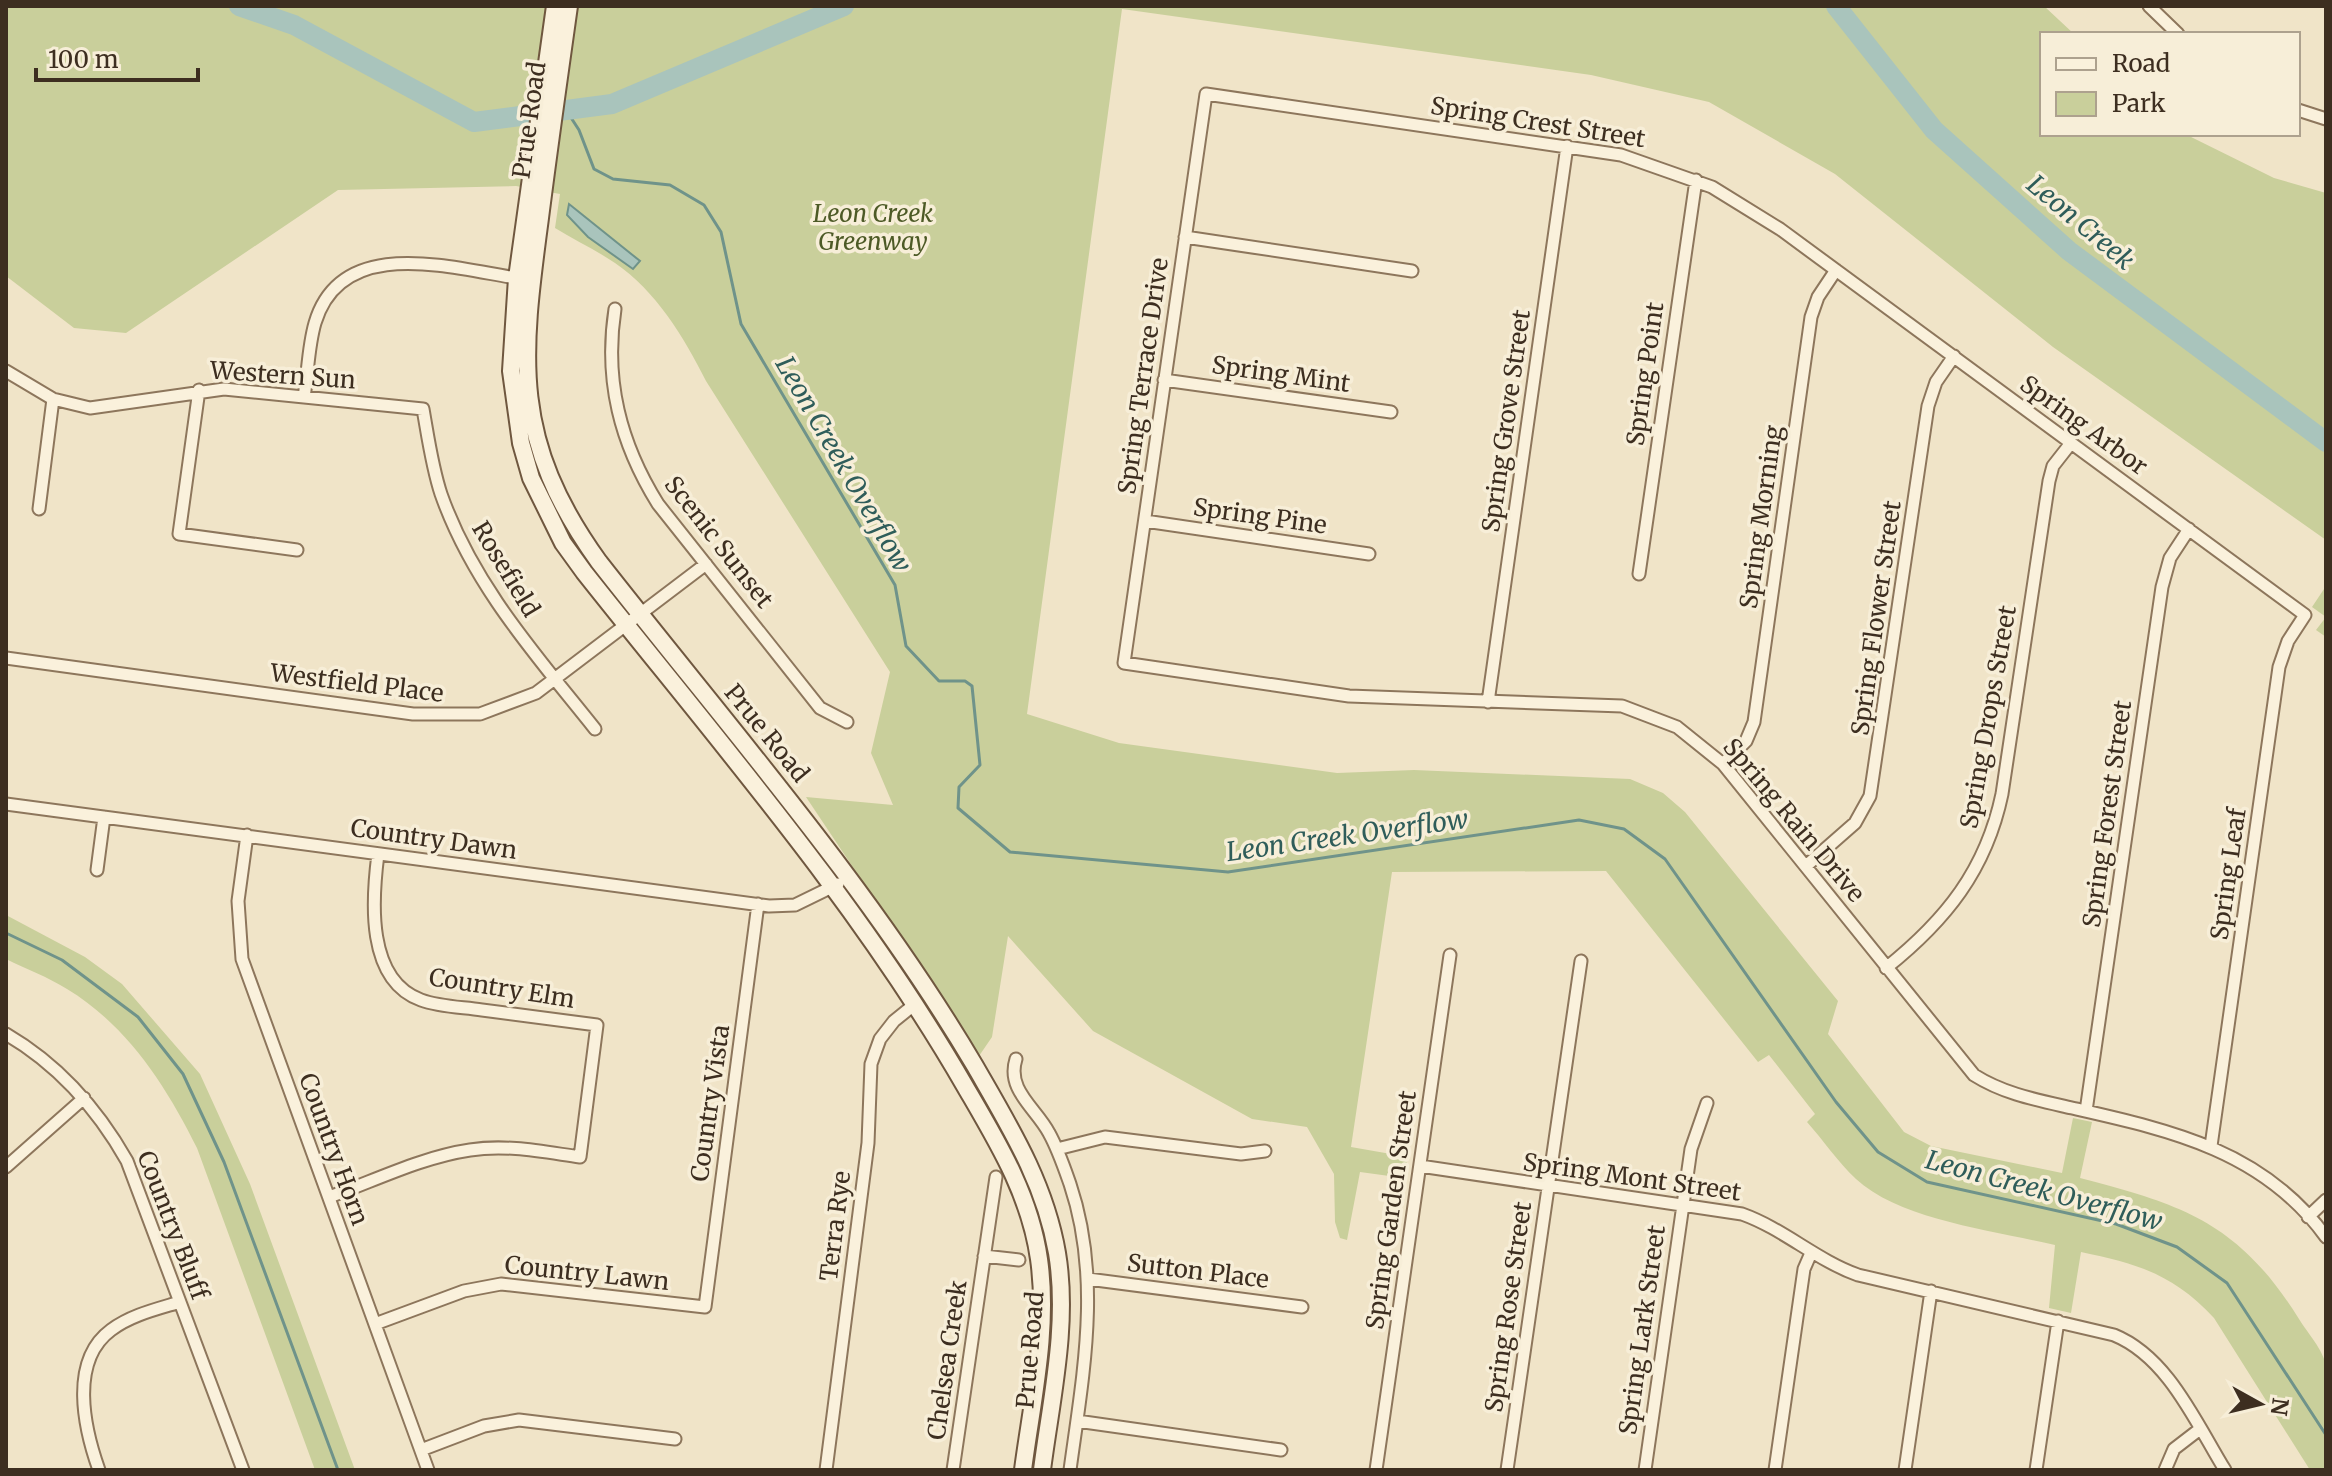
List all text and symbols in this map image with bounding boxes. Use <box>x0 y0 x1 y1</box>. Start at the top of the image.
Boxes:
scale bar <box>36 32 198 82</box>
legend <box>2040 32 2300 136</box>
text: 100 m <box>48 44 119 75</box>
text: Road <box>2112 48 2170 79</box>
street label: Prue Road <box>505 60 553 180</box>
text: Park <box>2112 88 2166 119</box>
street label: Spring Crest Street <box>1428 90 1648 154</box>
water label: Leon Creek <box>2021 168 2141 276</box>
park label: Leon Creek Greenway <box>813 198 933 257</box>
street label: Spring Terrace Drive <box>1111 256 1175 496</box>
street label: Spring Point <box>1620 300 1671 448</box>
street label: Spring Grove Street <box>1475 307 1537 534</box>
street label: Spring Mint <box>1210 349 1353 399</box>
water label: Leon Creek Overflow <box>769 350 919 578</box>
street label: Western Sun <box>208 354 357 396</box>
street label: Spring Arbor <box>2014 368 2154 482</box>
street label: Spring Morning <box>1733 423 1789 611</box>
street label: Scenic Sunset <box>658 470 781 615</box>
street label: Spring Pine <box>1191 491 1329 541</box>
street label: Spring Flower Street <box>1844 498 1908 737</box>
street label: Rosefield <box>465 515 547 623</box>
street label: Spring Drops Street <box>1953 602 2023 831</box>
street label: Westfield Place <box>268 657 445 709</box>
street label: Prue Road <box>718 678 816 788</box>
street label: Spring Forest Street <box>2076 698 2138 930</box>
street label: Spring Rain Drive <box>1716 732 1872 908</box>
water label: Leon Creek Overflow <box>1224 802 1470 868</box>
street label: Spring Leaf <box>2203 805 2253 942</box>
street label: Country Dawn <box>349 812 519 866</box>
street label: Country Elm <box>427 961 577 1015</box>
street label: Country Vista <box>684 1023 736 1183</box>
street label: Country Horn <box>292 1069 376 1229</box>
street label: Spring Garden Street <box>1359 1088 1423 1331</box>
water label: Leon Creek Overflow <box>1922 1143 2166 1237</box>
street label: Country Bluff <box>130 1146 216 1304</box>
street label: Spring Mont Street <box>1521 1146 1744 1208</box>
street label: Terra Rye <box>813 1169 857 1283</box>
street label: Spring Rose Street <box>1478 1199 1538 1414</box>
street label: Spring Lark Street <box>1612 1223 1672 1437</box>
street label: Sutton Place <box>1125 1247 1271 1295</box>
street label: Country Lawn <box>503 1249 671 1297</box>
street label: Chelsea Creek <box>920 1278 974 1442</box>
street label: Prue Road <box>1009 1290 1051 1410</box>
north arrow <box>2220 1364 2300 1444</box>
text: N <box>2265 1396 2295 1418</box>

